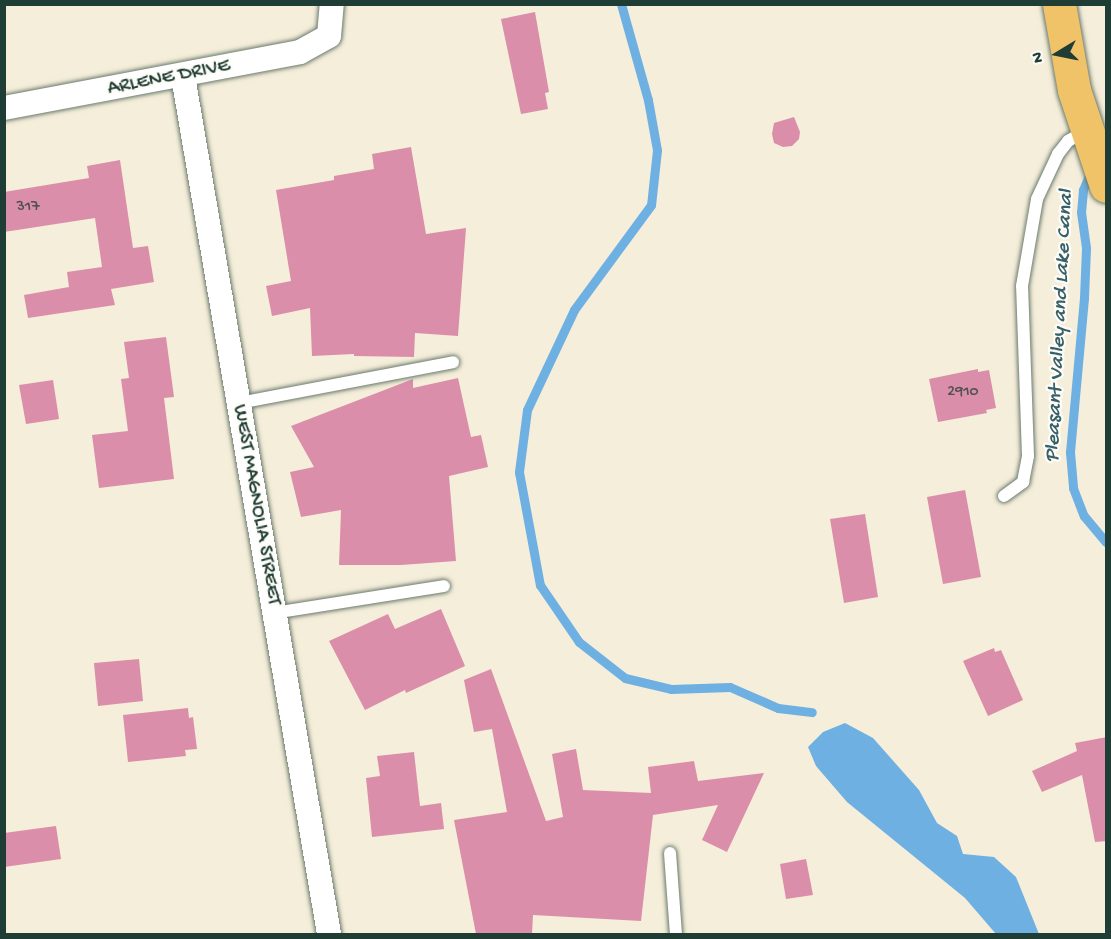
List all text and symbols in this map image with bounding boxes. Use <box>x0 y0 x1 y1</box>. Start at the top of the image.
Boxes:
north arrow <box>1027 24 1087 84</box>
text: N <box>1029 50 1049 64</box>
street label: ARLENE DRIVE <box>106 54 232 102</box>
water label: Pleasant Valley and Lake Canal <box>1041 189 1081 463</box>
house number: 317 <box>16 198 40 218</box>
house number: 2910 <box>947 383 979 403</box>
street label: WEST MAGNOLIA STREET <box>227 403 285 607</box>

